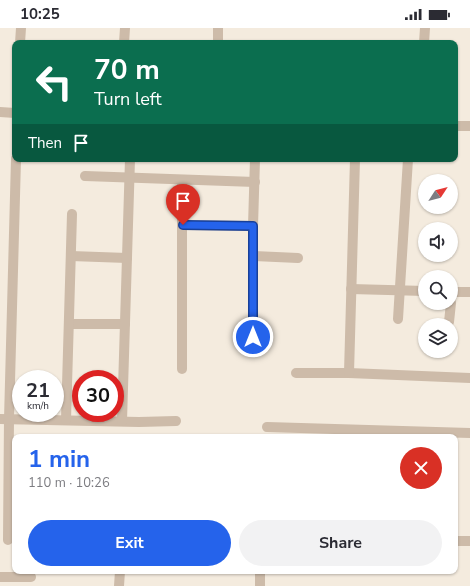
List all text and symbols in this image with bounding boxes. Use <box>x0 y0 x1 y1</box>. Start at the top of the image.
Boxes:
text: 10:25 <box>20 4 60 24</box>
text: 70 m <box>94 51 160 89</box>
icon: left <box>28 56 80 108</box>
text: Turn left <box>94 87 162 111</box>
icon: arrive <box>70 132 92 154</box>
text: Then <box>28 133 62 153</box>
north arrow <box>418 174 458 214</box>
map controls <box>418 174 458 358</box>
pin <box>166 184 200 225</box>
icon: arrive <box>172 190 194 212</box>
button: sound <box>418 222 458 262</box>
button: search <box>418 270 458 310</box>
position arrow <box>232 316 274 358</box>
button: layers <box>418 318 458 358</box>
speed limit sign: 30 <box>72 370 124 422</box>
text: 21 <box>26 377 50 404</box>
text: km/h <box>27 399 49 413</box>
text: 1 min <box>28 443 90 475</box>
button: close <box>400 447 442 489</box>
text: 110 m · 10:26 <box>28 474 110 492</box>
button: Exit <box>28 520 231 566</box>
button: Share <box>239 520 442 566</box>

